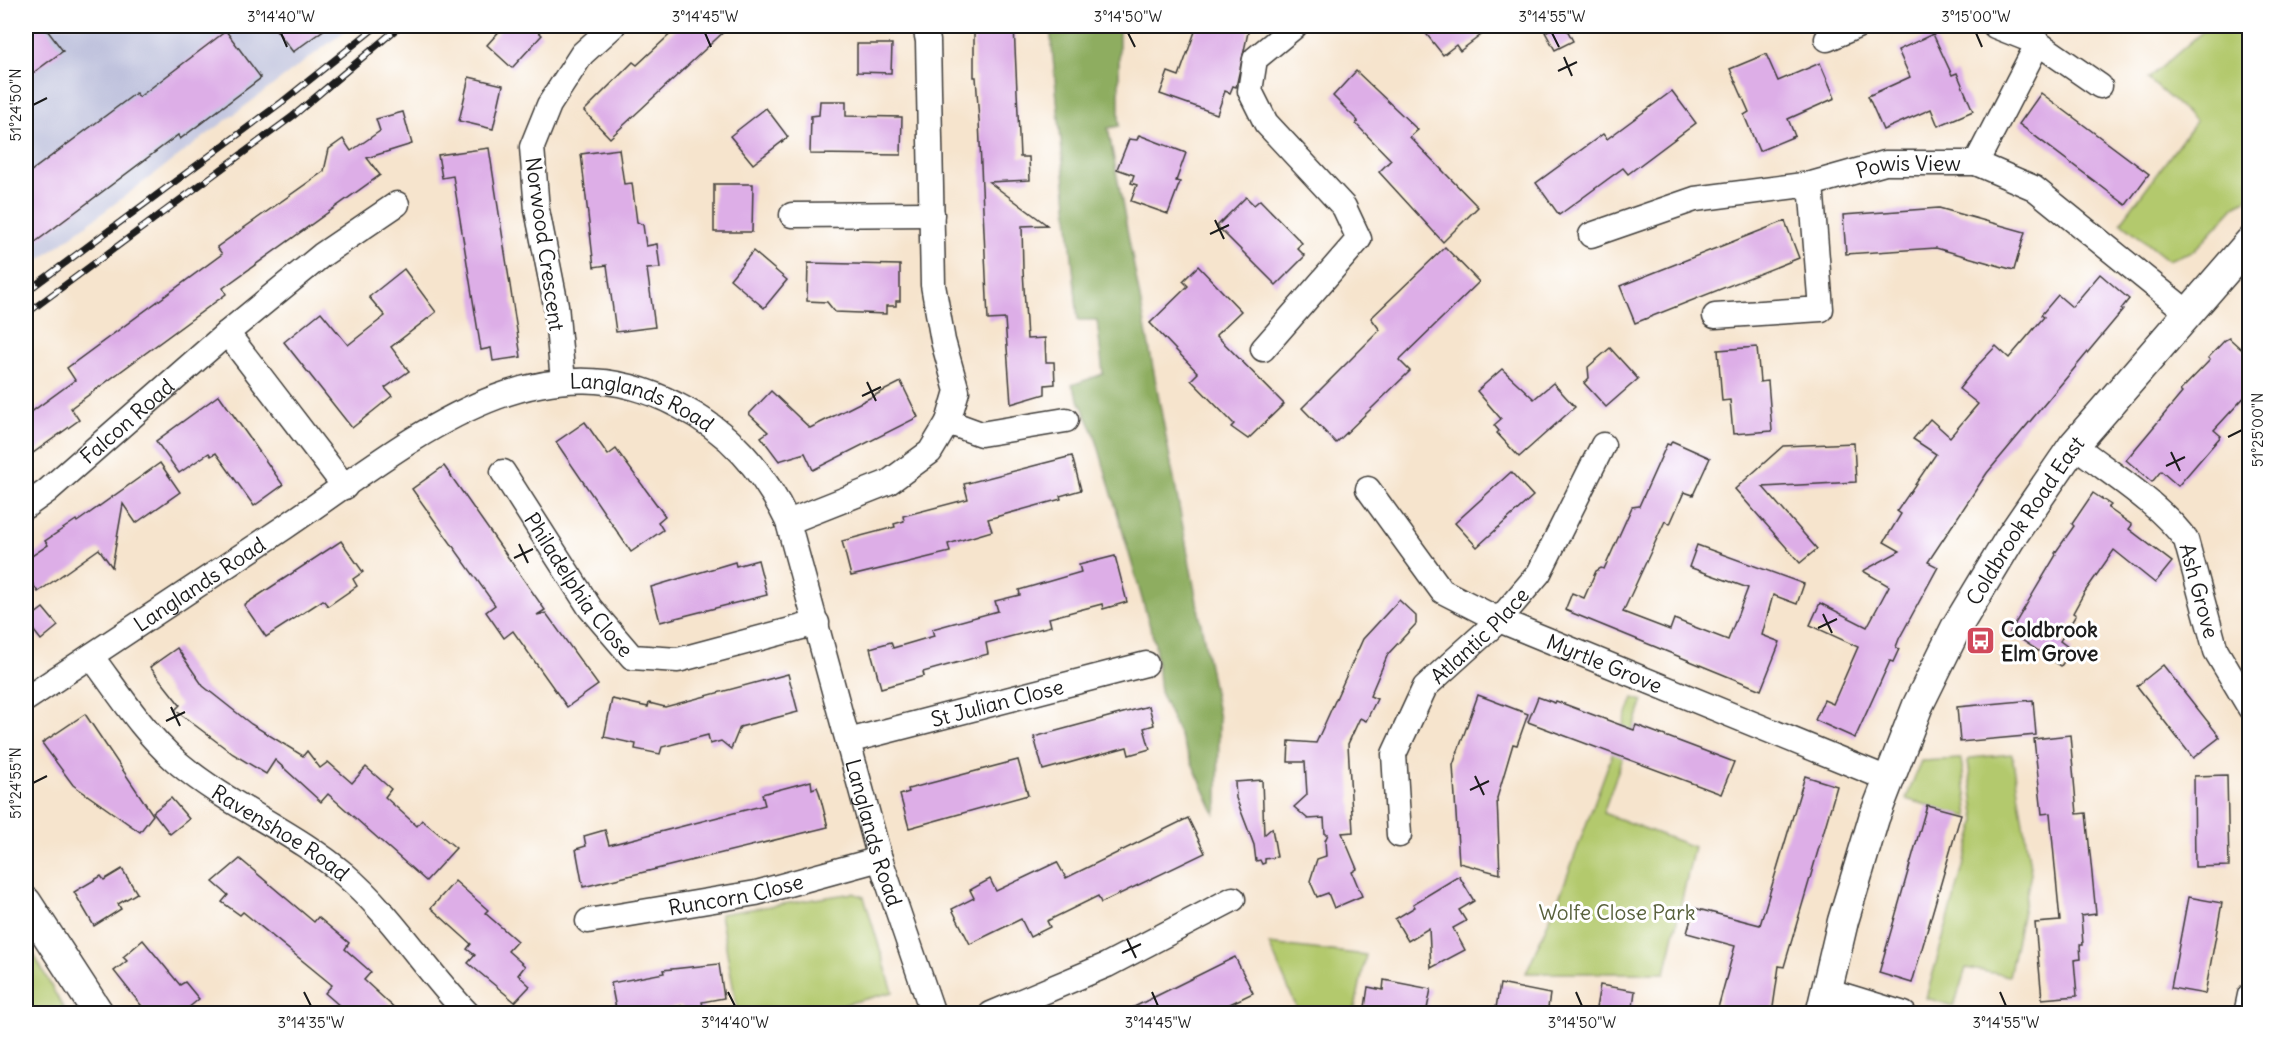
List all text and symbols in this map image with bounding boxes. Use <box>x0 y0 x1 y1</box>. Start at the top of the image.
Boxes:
text: 3°14'40"W <box>247 7 315 26</box>
text: 3°14'45"W <box>672 7 739 26</box>
text: 3°14'50"W <box>1094 7 1162 26</box>
text: 3°14'55"W <box>1518 7 1586 26</box>
text: 3°15'00"W <box>1941 7 2011 26</box>
text: 51°24'50"N <box>6 68 25 142</box>
street label: Powis View <box>1853 150 1961 184</box>
street label: Norwood Crescent <box>519 155 571 333</box>
street label: Langlands Road <box>569 367 720 437</box>
street label: Falcon Road <box>74 372 179 469</box>
text: 51°25'00"N <box>2248 393 2267 467</box>
street label: Coldbrook Road East <box>1960 430 2090 610</box>
street label: Philadelphia Close <box>519 507 639 663</box>
street label: Langlands Road <box>128 530 270 637</box>
street label: Ash Grove <box>2174 540 2225 641</box>
street label: Atlantic Place <box>1424 582 1535 689</box>
place label: Coldbrook Elm Grove <box>2001 616 2098 667</box>
bus stop icon: Coldbrook Elm Grove <box>1964 625 1996 657</box>
street label: Myrtle Grove <box>1543 627 1666 699</box>
street label: St Julian Close <box>928 672 1066 733</box>
text: 51°24'55"N <box>6 747 25 819</box>
street label: Langlands Road <box>840 756 909 910</box>
street label: Ravenshoe Road <box>207 778 355 886</box>
street label: Runcorn Close <box>666 867 806 921</box>
park label: Wolfe Close Park <box>1538 899 1696 926</box>
text: 3°14'35"W <box>278 1013 345 1032</box>
text: 3°14'40"W <box>701 1013 769 1032</box>
text: 3°14'45"W <box>1125 1013 1192 1032</box>
text: 3°14'50"W <box>1548 1013 1616 1032</box>
text: 3°14'55"W <box>1972 1013 2040 1032</box>

